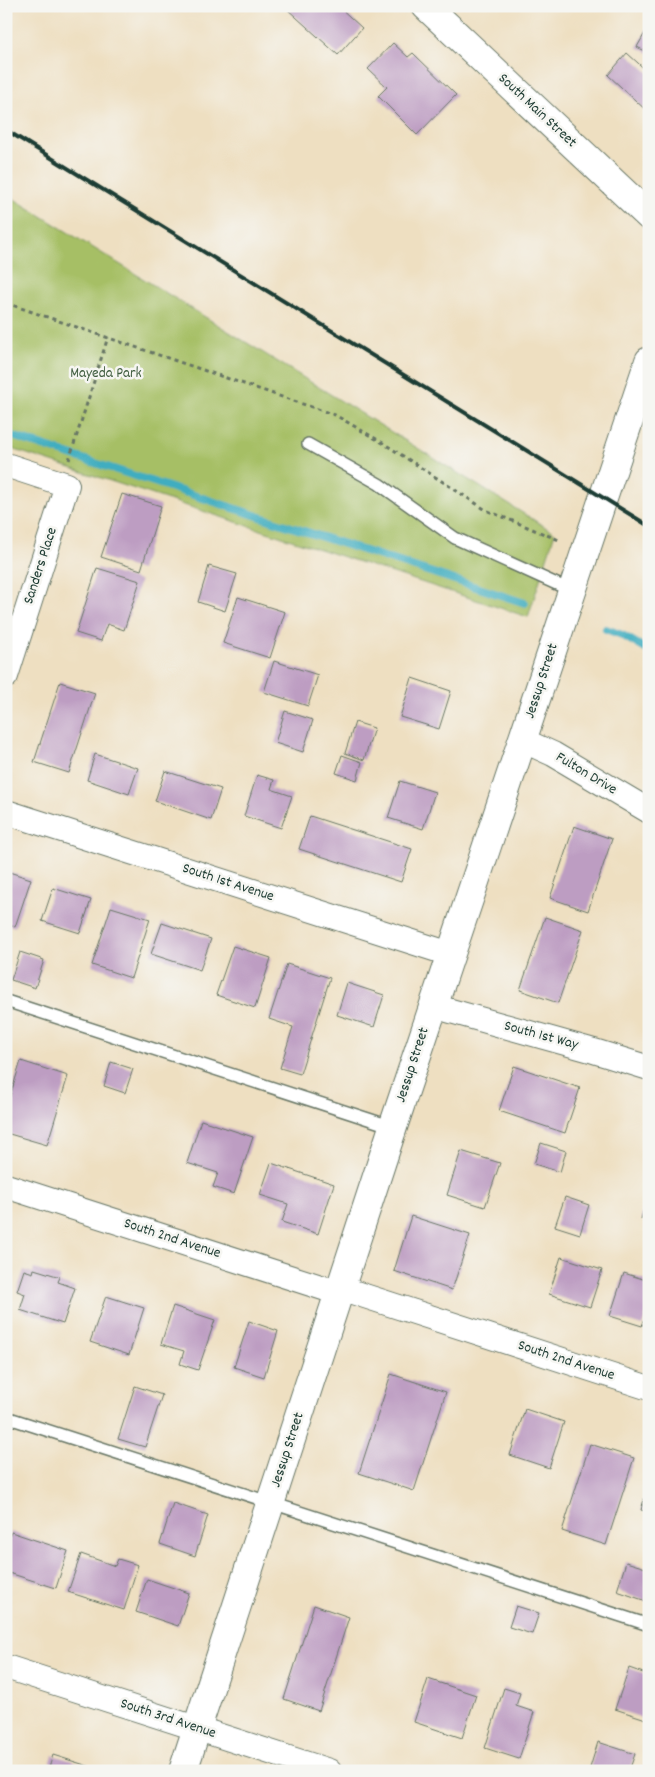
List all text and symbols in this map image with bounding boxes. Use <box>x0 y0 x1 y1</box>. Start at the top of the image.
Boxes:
street label: South Main Street <box>493 69 582 154</box>
park label: Mayeda Park <box>70 363 142 385</box>
street label: Sanders Place <box>18 524 64 607</box>
street label: Jessup Street <box>519 640 565 721</box>
street label: Fulton Drive <box>551 747 621 801</box>
street label: South 1st Avenue <box>179 858 277 908</box>
street label: South 1st Way <box>502 1016 581 1057</box>
street label: Jessup Street <box>390 1024 436 1105</box>
street label: South 2nd Avenue <box>121 1213 224 1265</box>
street label: South 2nd Avenue <box>515 1335 618 1387</box>
street label: Jessup Street <box>265 1409 311 1490</box>
street label: South 3rd Avenue <box>117 1693 219 1745</box>

